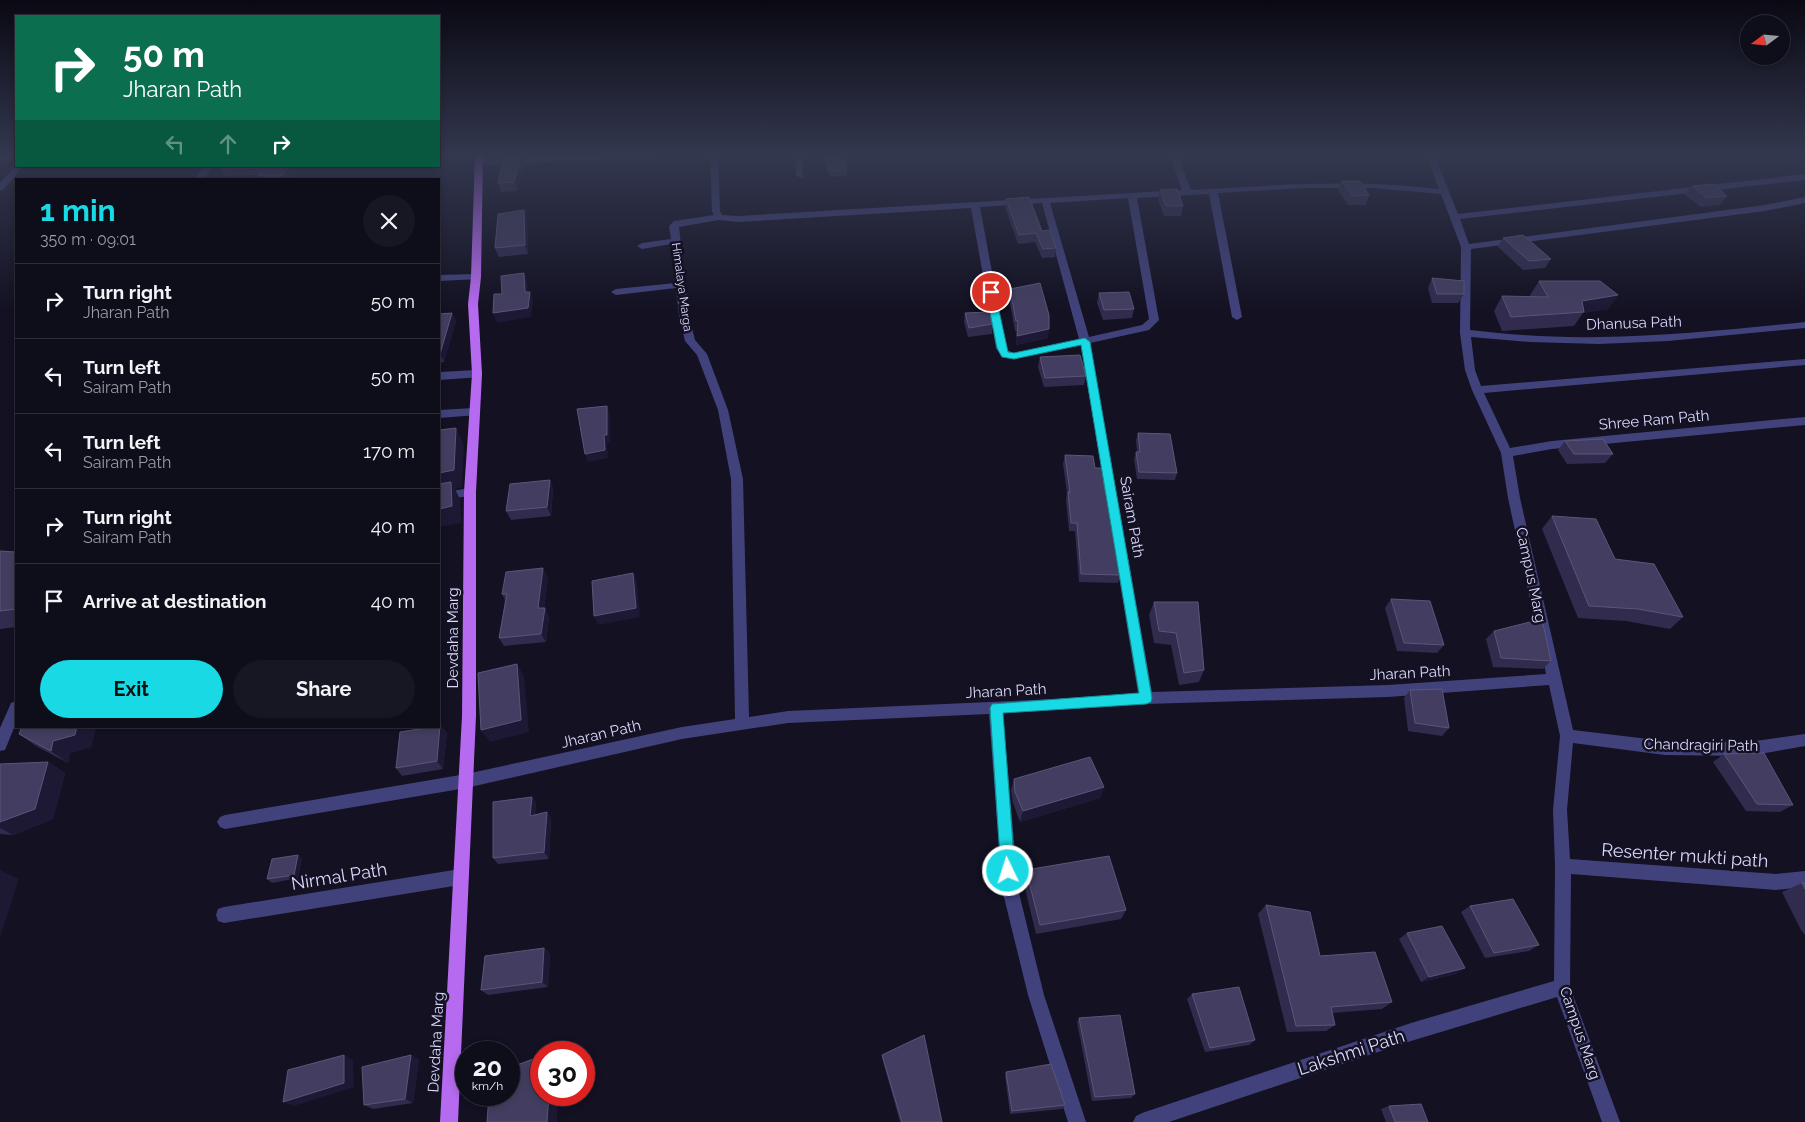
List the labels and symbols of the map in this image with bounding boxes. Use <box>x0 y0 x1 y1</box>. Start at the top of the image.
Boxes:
north arrow <box>1740 15 1790 65</box>
street label: Himalaya Marga <box>669 242 695 332</box>
pin <box>970 271 1012 313</box>
street label: Dhanusa Path <box>1586 312 1682 334</box>
street label: Shree Ram Path <box>1598 406 1710 434</box>
street label: Sairam Path <box>1116 475 1148 559</box>
street label: Campus Marg <box>1512 526 1550 624</box>
street label: Devdaha Marg <box>444 588 462 688</box>
street label: Jharan Path <box>1369 662 1451 684</box>
street label: Jharan Path <box>965 680 1047 702</box>
street label: Jharan Path <box>559 716 643 752</box>
street label: Chandragiri Path <box>1643 735 1759 755</box>
street label: Resenter mukti path <box>1601 839 1769 871</box>
position arrow <box>981 844 1033 896</box>
street label: Nirmal Path <box>290 858 388 894</box>
street label: Campus Marg <box>1556 984 1604 1082</box>
street label: Devdaha Marg <box>424 991 448 1093</box>
street label: Lakshmi Path <box>1295 1025 1407 1079</box>
speed limit sign: 30 <box>530 1041 595 1106</box>

